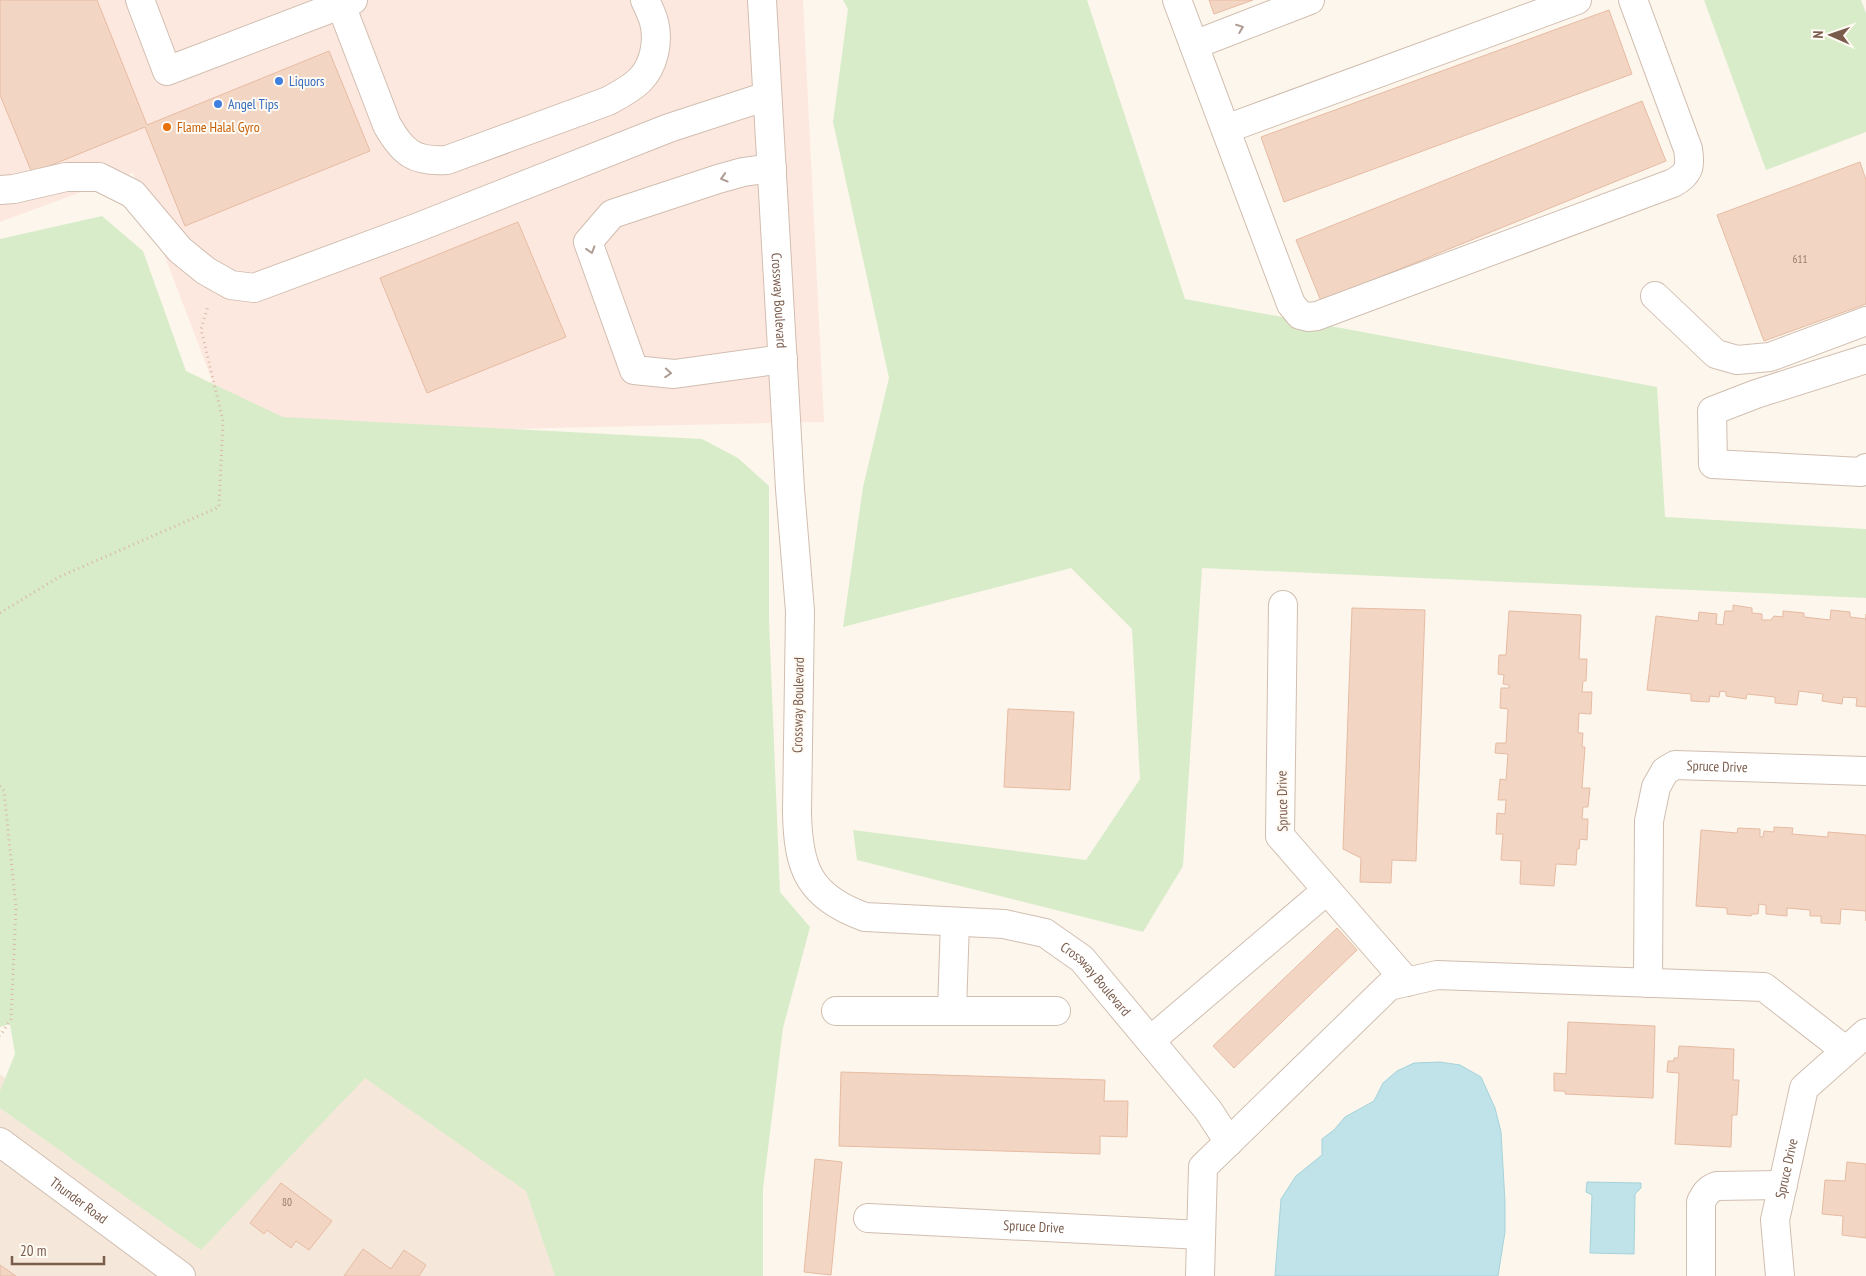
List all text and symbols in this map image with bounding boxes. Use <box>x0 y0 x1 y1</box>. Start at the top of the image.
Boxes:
north arrow <box>1806 10 1856 60</box>
one-way arrow <box>1235 23 1243 33</box>
text: N <box>1809 30 1827 39</box>
place label: Liquors <box>289 72 325 90</box>
marker: Liquors <box>273 75 285 87</box>
place label: Angel Tips <box>228 95 279 113</box>
marker: Angel Tips <box>212 98 224 110</box>
place label: Flame Halal Gyro <box>177 118 260 136</box>
marker: Flame Halal Gyro <box>161 121 173 133</box>
one-way arrow <box>720 172 729 182</box>
one-way arrow <box>586 245 596 254</box>
street label: Crossway Boulevard <box>767 252 791 349</box>
house number: 611 <box>1793 252 1807 266</box>
one-way arrow <box>665 368 673 379</box>
street label: Crossway Boulevard <box>788 657 808 753</box>
street label: Spruce Drive <box>1686 756 1748 776</box>
street label: Spruce Drive <box>1272 770 1292 832</box>
street label: Crossway Boulevard <box>1057 938 1135 1020</box>
street label: Spruce Drive <box>1771 1137 1802 1200</box>
street label: Thunder Road <box>46 1173 111 1228</box>
house number: 80 <box>282 1195 292 1209</box>
street label: Spruce Drive <box>1003 1216 1065 1237</box>
scale bar <box>12 1234 105 1266</box>
text: 20 m <box>20 1241 46 1260</box>

